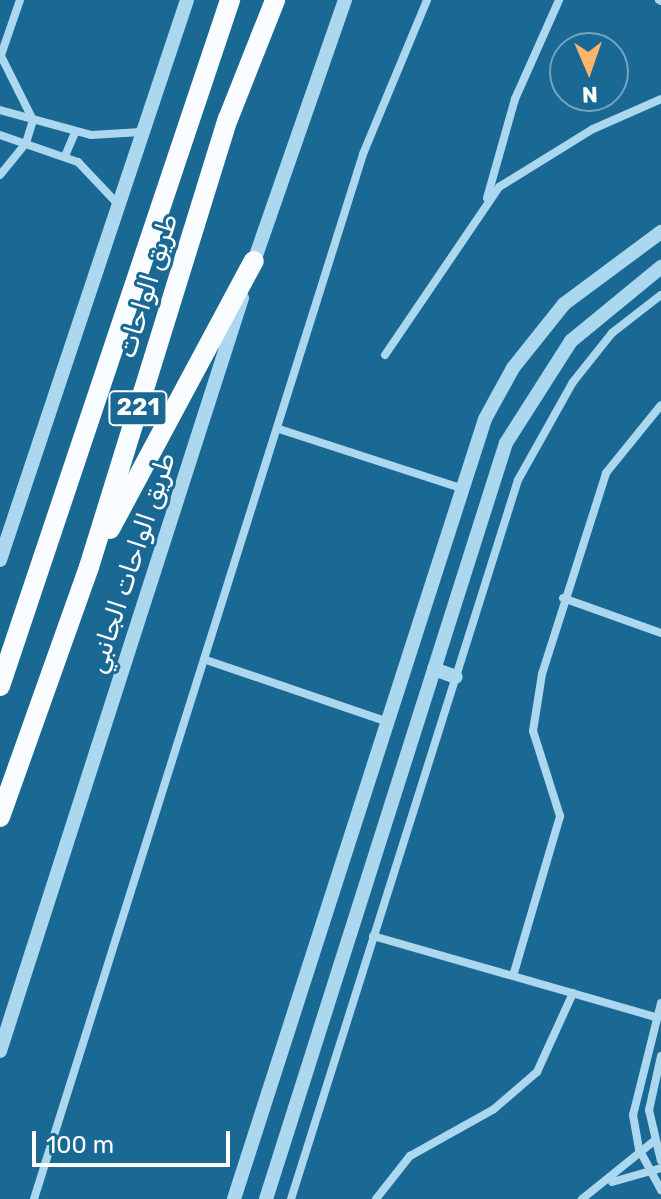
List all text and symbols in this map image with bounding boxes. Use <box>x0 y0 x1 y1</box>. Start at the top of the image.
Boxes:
north arrow <box>549 32 629 112</box>
text: N <box>581 81 598 108</box>
street label: طريق الواحات <box>111 210 185 362</box>
road number: 221 <box>108 388 168 428</box>
street label: طريق الواحات الجانبي <box>82 449 182 677</box>
scale bar <box>36 1115 234 1165</box>
text: 100 m <box>46 1131 114 1159</box>

